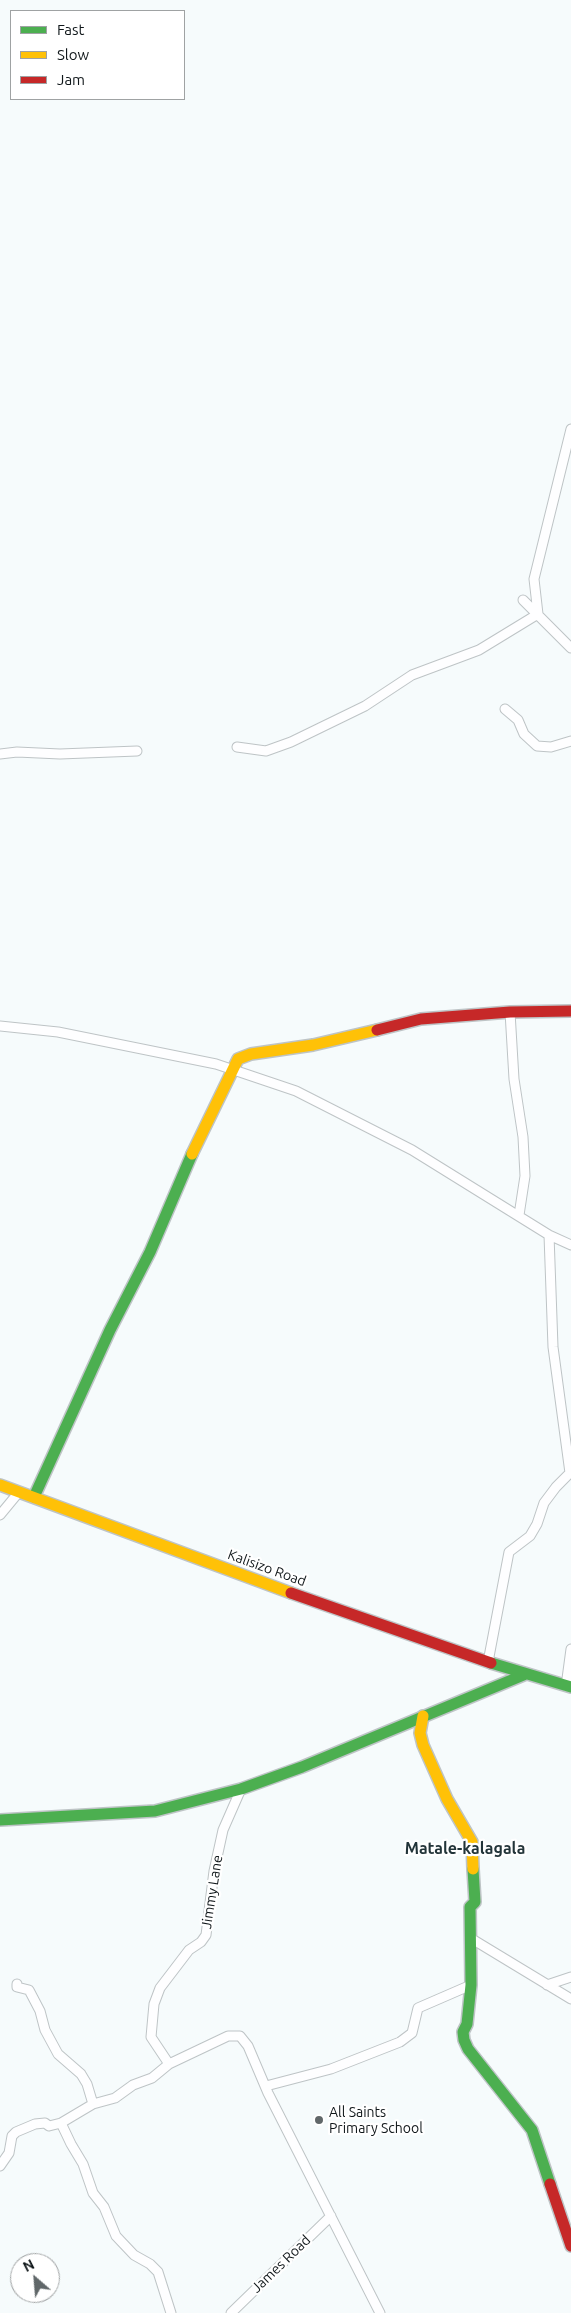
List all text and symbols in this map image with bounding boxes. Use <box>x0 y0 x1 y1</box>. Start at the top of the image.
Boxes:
legend <box>10 10 185 100</box>
text: Fast <box>57 21 84 38</box>
text: Slow <box>57 46 89 63</box>
text: Jam <box>57 71 85 88</box>
street label: Kalisizo Road <box>225 1546 309 1590</box>
district label: Matale-kalagala <box>405 1839 525 1859</box>
street label: Jimmy Lane <box>198 1854 226 1930</box>
place label: All Saints Primary School <box>329 2104 423 2136</box>
marker: All Saints Primary School <box>313 2114 325 2126</box>
street label: James Road <box>248 2232 314 2296</box>
north arrow <box>10 2253 60 2303</box>
text: N <box>20 2256 37 2275</box>

